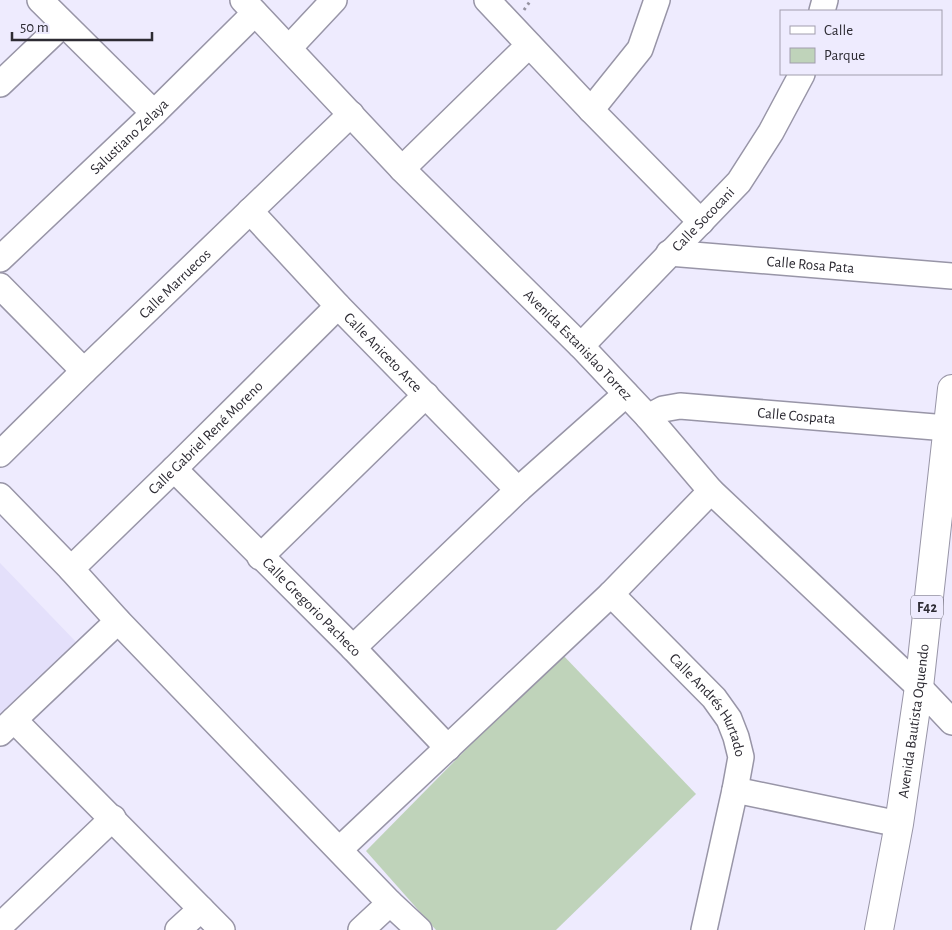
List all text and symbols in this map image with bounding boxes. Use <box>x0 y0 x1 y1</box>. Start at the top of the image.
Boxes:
scale bar <box>12 10 152 42</box>
legend <box>780 10 942 75</box>
text: 50 m <box>20 20 49 35</box>
text: Calle <box>824 23 853 38</box>
text: Parque <box>824 48 865 63</box>
street label: Salustiano Zelaya <box>88 96 171 177</box>
street label: Calle Sococani <box>669 185 738 255</box>
street label: Calle Marruecos <box>136 246 214 322</box>
street label: Calle Rosa Pata <box>766 254 855 276</box>
street label: Avenida Estanislao Torrez <box>521 287 635 403</box>
street label: Calle Aniceto Arce <box>341 310 425 395</box>
street label: Calle Gabriel René Moreno <box>146 378 266 497</box>
street label: Calle Cospata <box>757 405 836 427</box>
street label: Calle Gregorio Pacheco <box>259 555 364 659</box>
road number: F42 <box>911 596 943 618</box>
street label: Avenida Bautista Oquendo <box>896 643 932 799</box>
street label: Calle Andrés Hurtado <box>666 651 748 758</box>

